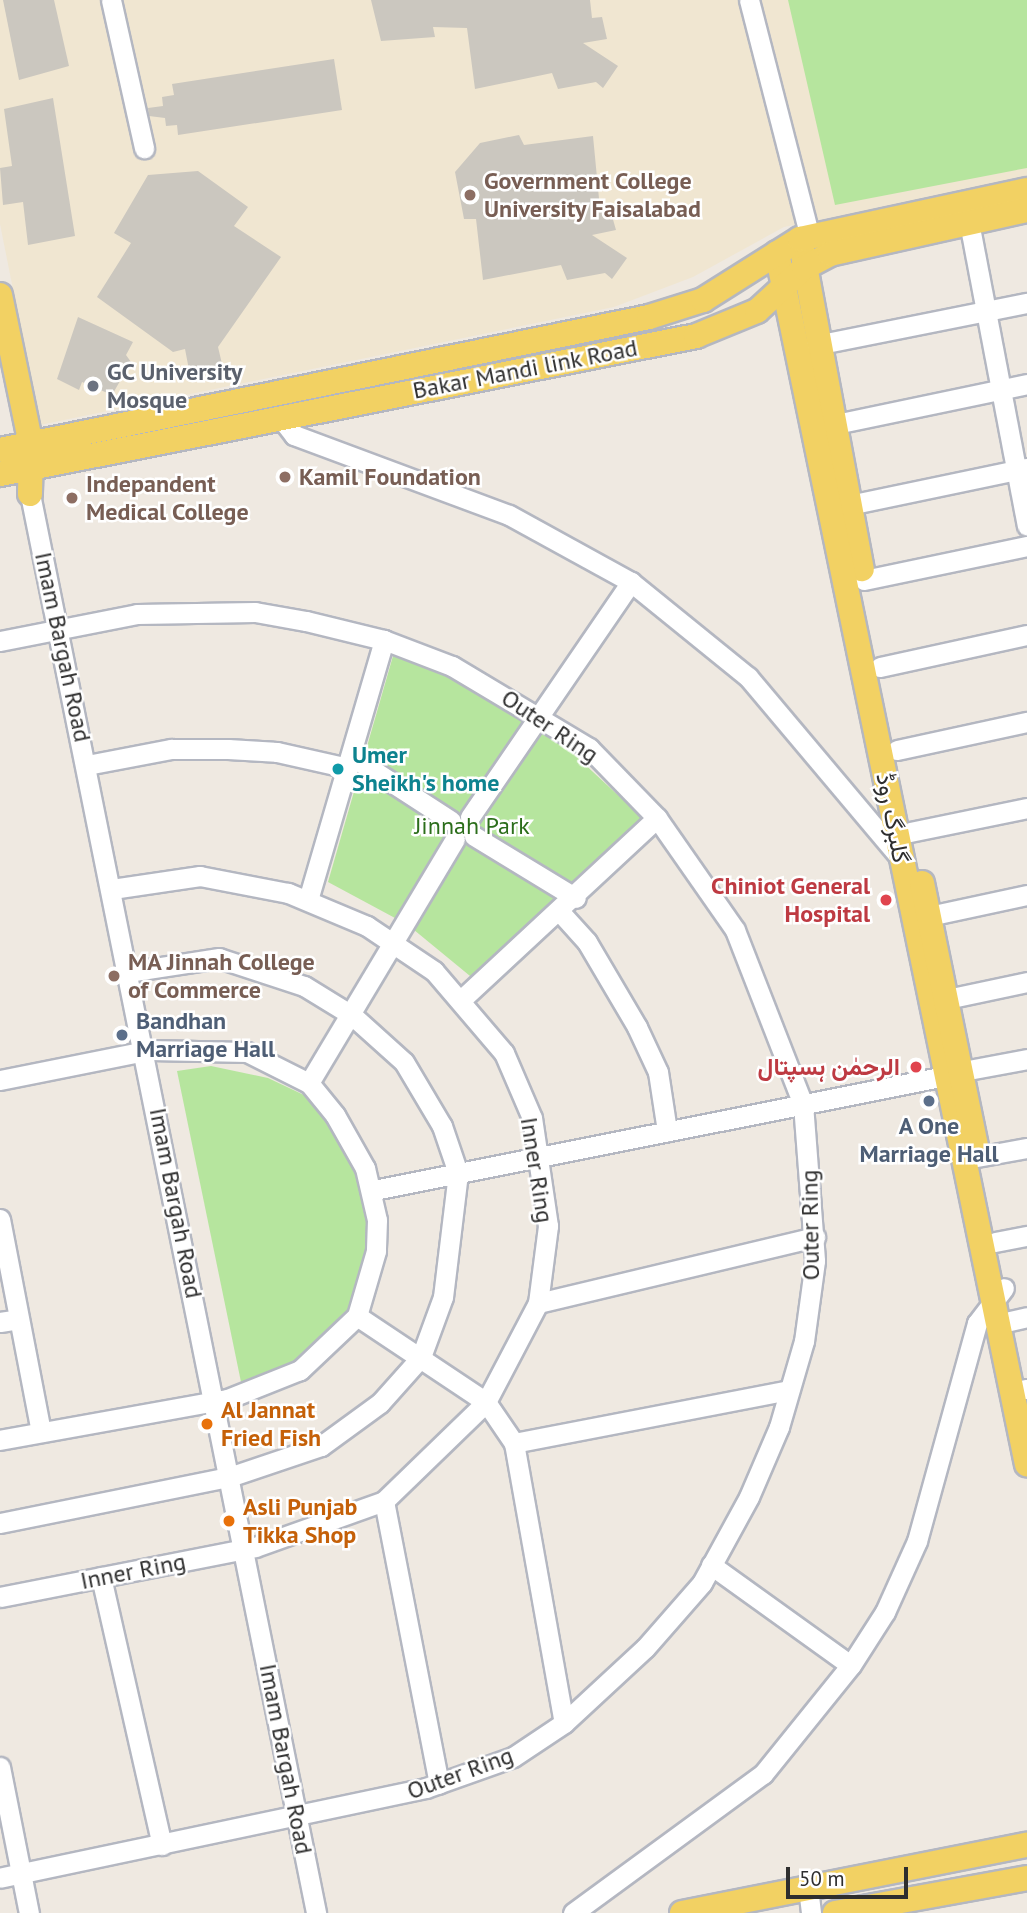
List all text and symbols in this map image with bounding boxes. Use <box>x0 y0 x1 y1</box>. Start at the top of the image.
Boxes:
place label: Government College University Faisalabad <box>484 167 702 223</box>
marker: Government College University Faisalabad <box>462 187 478 203</box>
street label: Bakar Mandi link Road <box>410 333 640 405</box>
place label: GC University Mosque <box>107 358 243 414</box>
marker: GC University Mosque <box>85 378 101 394</box>
place label: Kamil Foundation <box>299 463 481 491</box>
marker: Kamil Foundation <box>277 469 293 485</box>
place label: Indepandent Medical College <box>86 470 249 526</box>
marker: Indepandent Medical College <box>64 490 80 506</box>
street label: Imam Bargah Road <box>29 549 97 745</box>
street label: Outer Ring <box>496 683 604 769</box>
place label: Umer Sheikh's home <box>352 741 499 797</box>
marker: Umer Sheikh's home <box>330 761 346 777</box>
street label: گلبرگ روڈ <box>870 771 916 865</box>
park label: Jinnah Park <box>414 812 530 840</box>
place label: Chiniot General Hospital <box>711 872 870 928</box>
marker: Chiniot General Hospital <box>876 890 896 910</box>
place label: MA Jinnah College of Commerce <box>128 948 316 1004</box>
marker: MA Jinnah College of Commerce <box>106 968 122 984</box>
place label: Bandhan Marriage Hall <box>136 1007 275 1063</box>
marker: Bandhan Marriage Hall <box>114 1027 130 1043</box>
place label: الرحمٰن ہسپتال <box>757 1053 900 1081</box>
marker: الرحمٰن ہسپتال <box>906 1057 926 1077</box>
marker: A One Marriage Hall <box>921 1093 937 1109</box>
street label: Imam Bargah Road <box>143 1105 209 1301</box>
place label: A One Marriage Hall <box>859 1112 999 1168</box>
street label: Inner Ring <box>514 1115 560 1225</box>
street label: Outer Ring <box>795 1169 825 1281</box>
place label: Al Jannat Fried Fish <box>221 1396 321 1452</box>
marker: Al Jannat Fried Fish <box>199 1416 215 1432</box>
place label: Asli Punjab Tikka Shop <box>243 1493 357 1549</box>
marker: Asli Punjab Tikka Shop <box>221 1513 237 1529</box>
street label: Inner Ring <box>78 1547 188 1595</box>
street label: Imam Bargah Road <box>253 1661 319 1857</box>
street label: Outer Ring <box>403 1741 517 1805</box>
scale bar <box>789 1854 912 1898</box>
text: 50 m <box>799 1865 845 1892</box>

